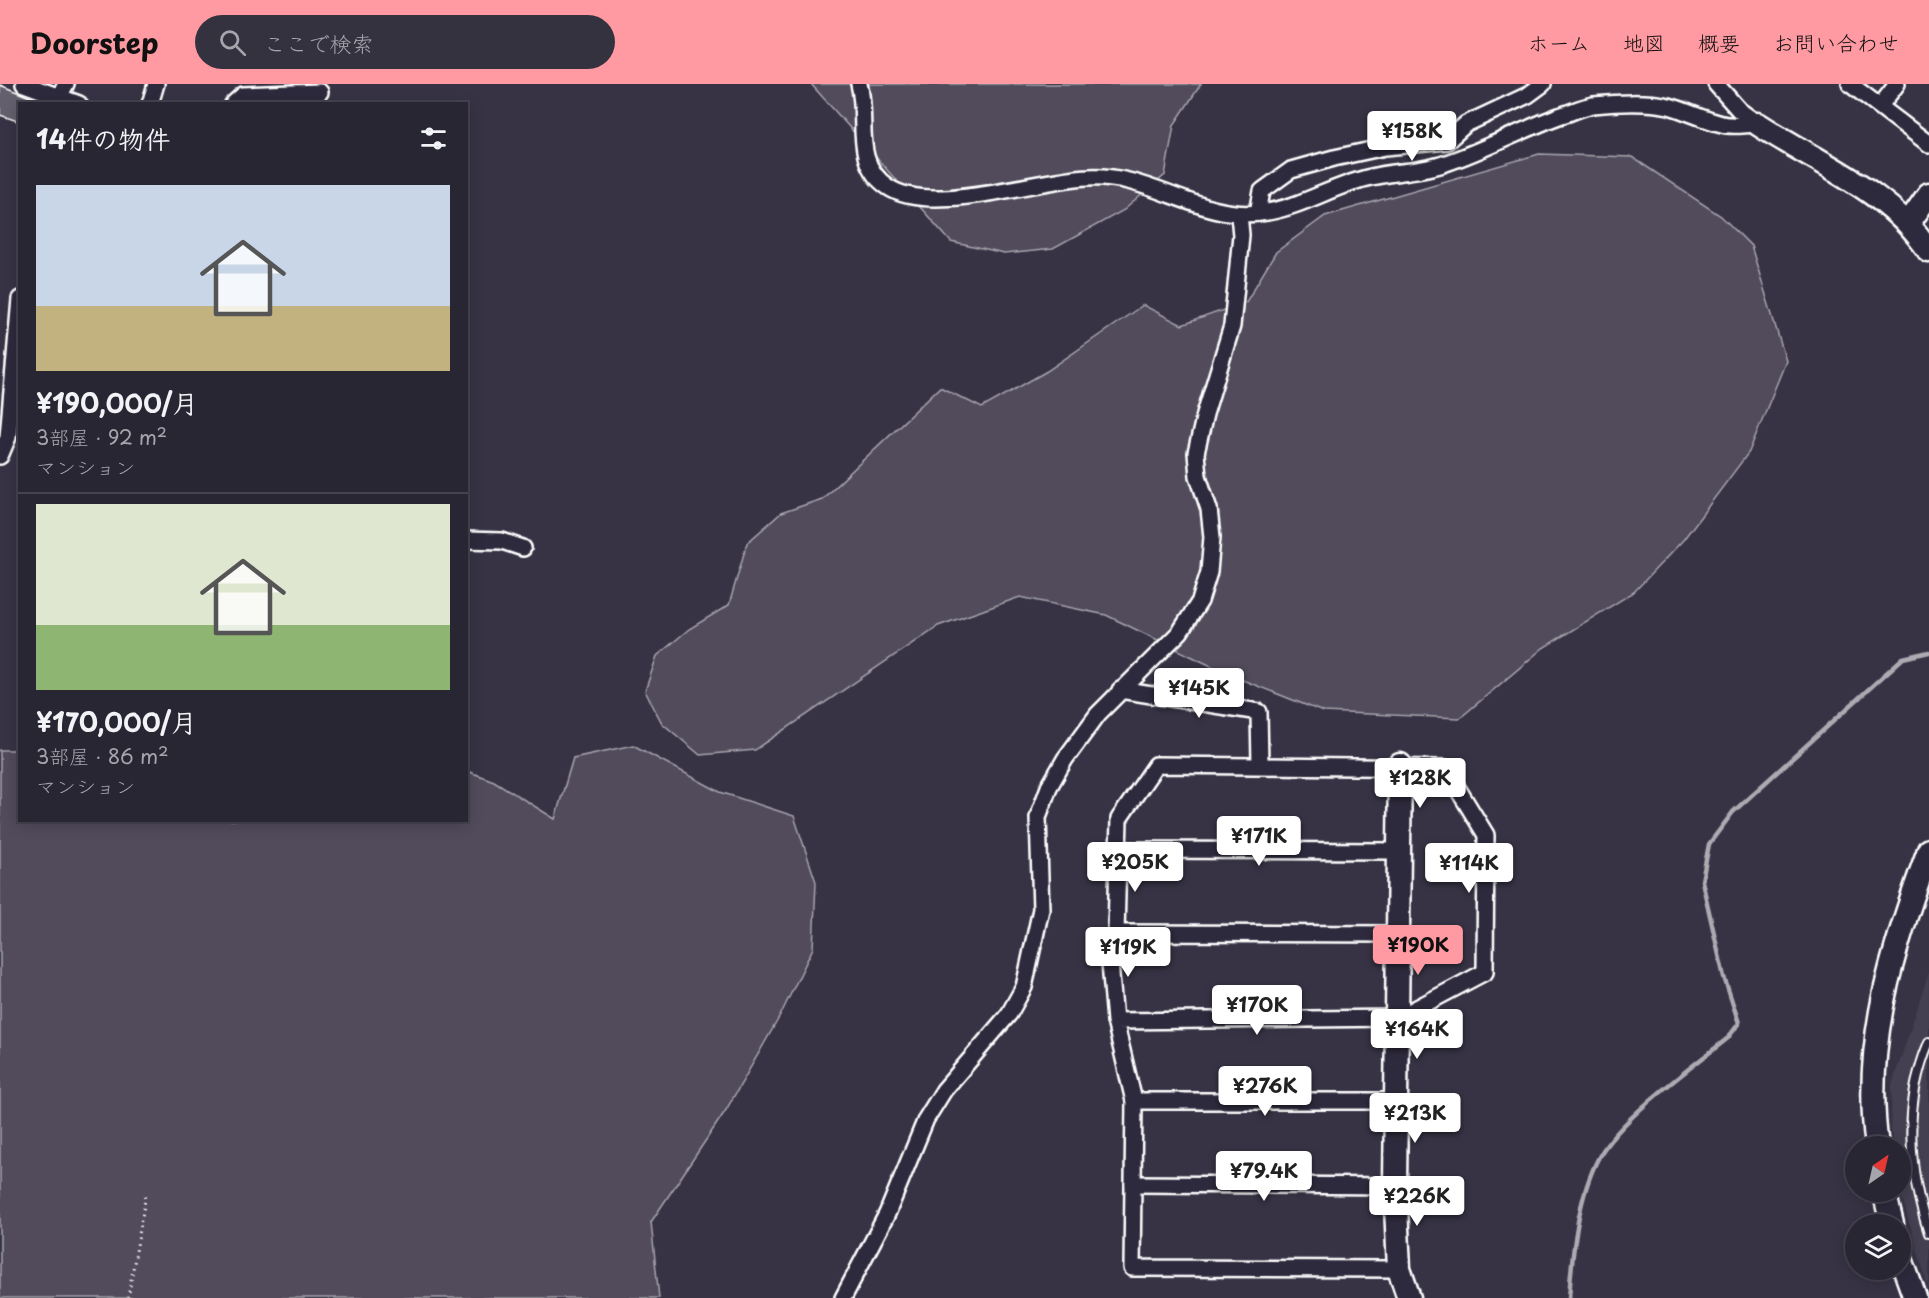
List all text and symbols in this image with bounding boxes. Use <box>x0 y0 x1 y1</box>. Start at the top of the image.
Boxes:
search box <box>195 15 615 69</box>
text: Doorstep <box>30 21 159 64</box>
icon: search <box>216 26 249 59</box>
text: ここで検索 <box>264 26 374 59</box>
text: ホーム <box>1528 26 1590 58</box>
text: 地図 <box>1623 26 1665 58</box>
text: 概要 <box>1698 26 1740 58</box>
text: お問い合わせ <box>1773 26 1899 58</box>
pin: ¥158K <box>1370 111 1454 162</box>
text: ¥158K <box>1381 115 1443 145</box>
text: 14件の物件 <box>36 119 170 158</box>
icon: filters <box>417 122 450 155</box>
icon: home <box>189 224 297 332</box>
text: ¥190,000/月 <box>36 383 198 422</box>
text: 3部屋 · 92 m² <box>36 422 167 452</box>
text: マンション <box>36 452 135 482</box>
icon: home <box>189 543 297 651</box>
pin: ¥145K <box>1157 668 1241 719</box>
text: ¥145K <box>1168 672 1230 702</box>
text: ¥170,000/月 <box>36 702 197 741</box>
text: 3部屋 · 86 m² <box>36 741 169 771</box>
pin: ¥128K <box>1378 758 1462 809</box>
text: ¥128K <box>1389 762 1451 792</box>
text: マンション <box>36 771 135 801</box>
pin: ¥171K <box>1217 816 1301 867</box>
text: ¥171K <box>1231 820 1287 850</box>
pin: ¥205K <box>1093 842 1177 893</box>
pin: ¥114K <box>1427 843 1511 894</box>
text: ¥205K <box>1101 846 1169 876</box>
text: ¥114K <box>1439 847 1499 877</box>
pin: ¥190K <box>1376 925 1460 976</box>
pin: ¥119K <box>1086 927 1170 978</box>
text: ¥190K <box>1387 929 1449 959</box>
text: ¥119K <box>1099 931 1157 961</box>
pin: ¥170K <box>1215 985 1299 1036</box>
text: ¥170K <box>1226 989 1288 1019</box>
pin: ¥164K <box>1375 1009 1459 1060</box>
text: ¥164K <box>1385 1013 1449 1043</box>
pin: ¥276K <box>1223 1066 1307 1117</box>
text: ¥276K <box>1232 1070 1298 1100</box>
pin: ¥213K <box>1373 1093 1457 1144</box>
text: ¥213K <box>1384 1097 1446 1127</box>
north arrow <box>1845 1136 1911 1202</box>
map controls <box>1845 1136 1911 1280</box>
pin: ¥79.4K <box>1215 1151 1313 1202</box>
text: ¥79.4K <box>1230 1155 1298 1185</box>
pin: ¥226K <box>1375 1176 1459 1227</box>
text: ¥226K <box>1383 1180 1451 1210</box>
button: layers <box>1845 1214 1911 1280</box>

